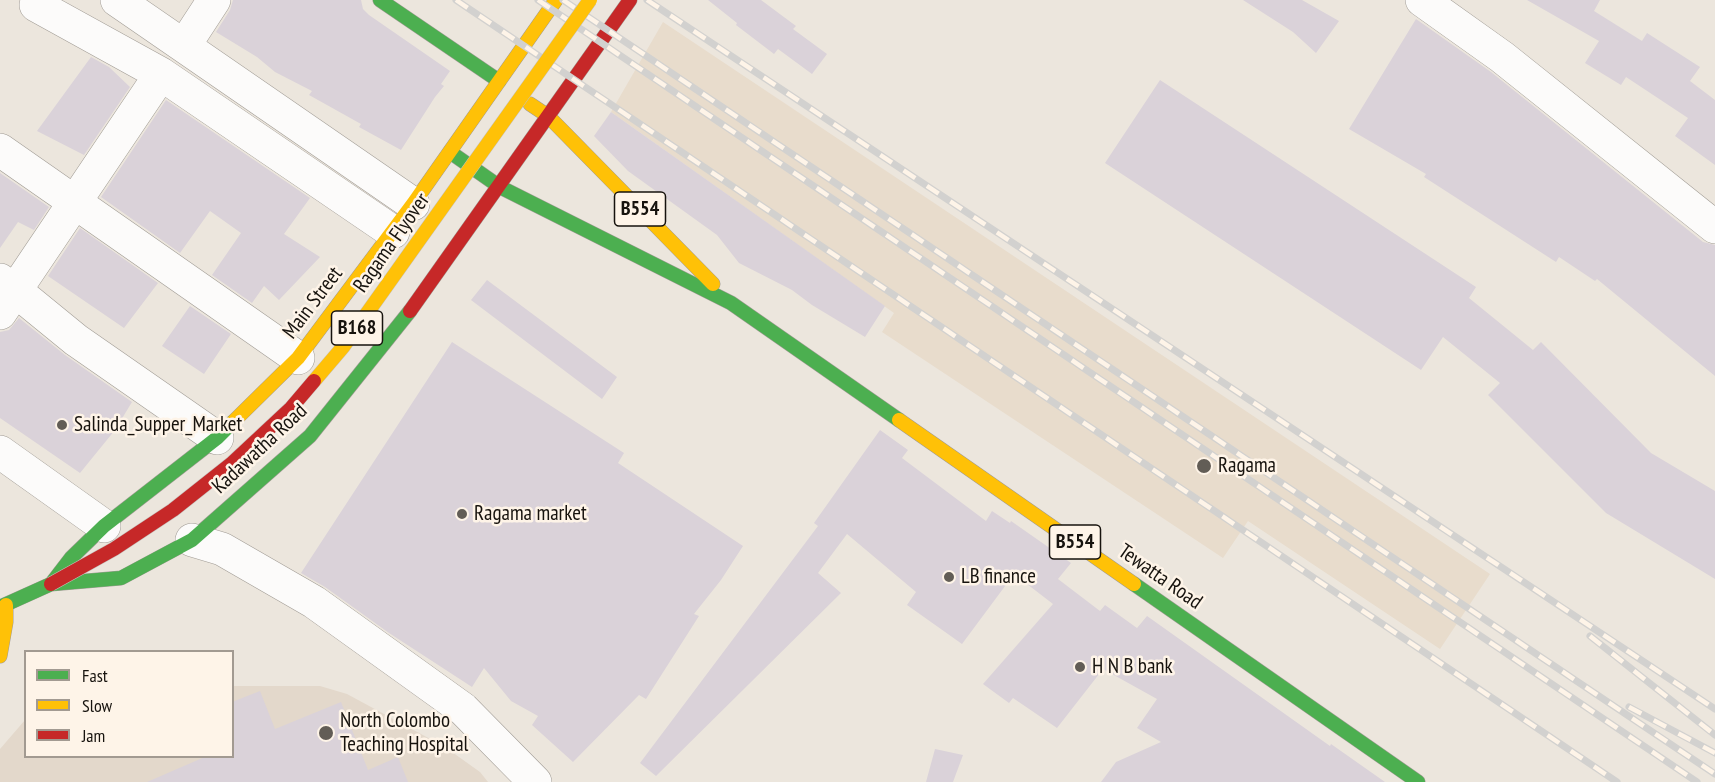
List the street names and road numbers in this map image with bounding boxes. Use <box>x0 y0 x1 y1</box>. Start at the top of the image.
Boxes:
street label: Ragama Flyover <box>349 189 435 297</box>
road number: B554 <box>614 192 666 226</box>
street label: Main Street <box>278 262 348 344</box>
road number: B168 <box>332 311 382 345</box>
street label: Kadawatha Road <box>207 399 313 499</box>
road number: B554 <box>1050 525 1100 559</box>
street label: Tewatta Road <box>1113 539 1207 615</box>

